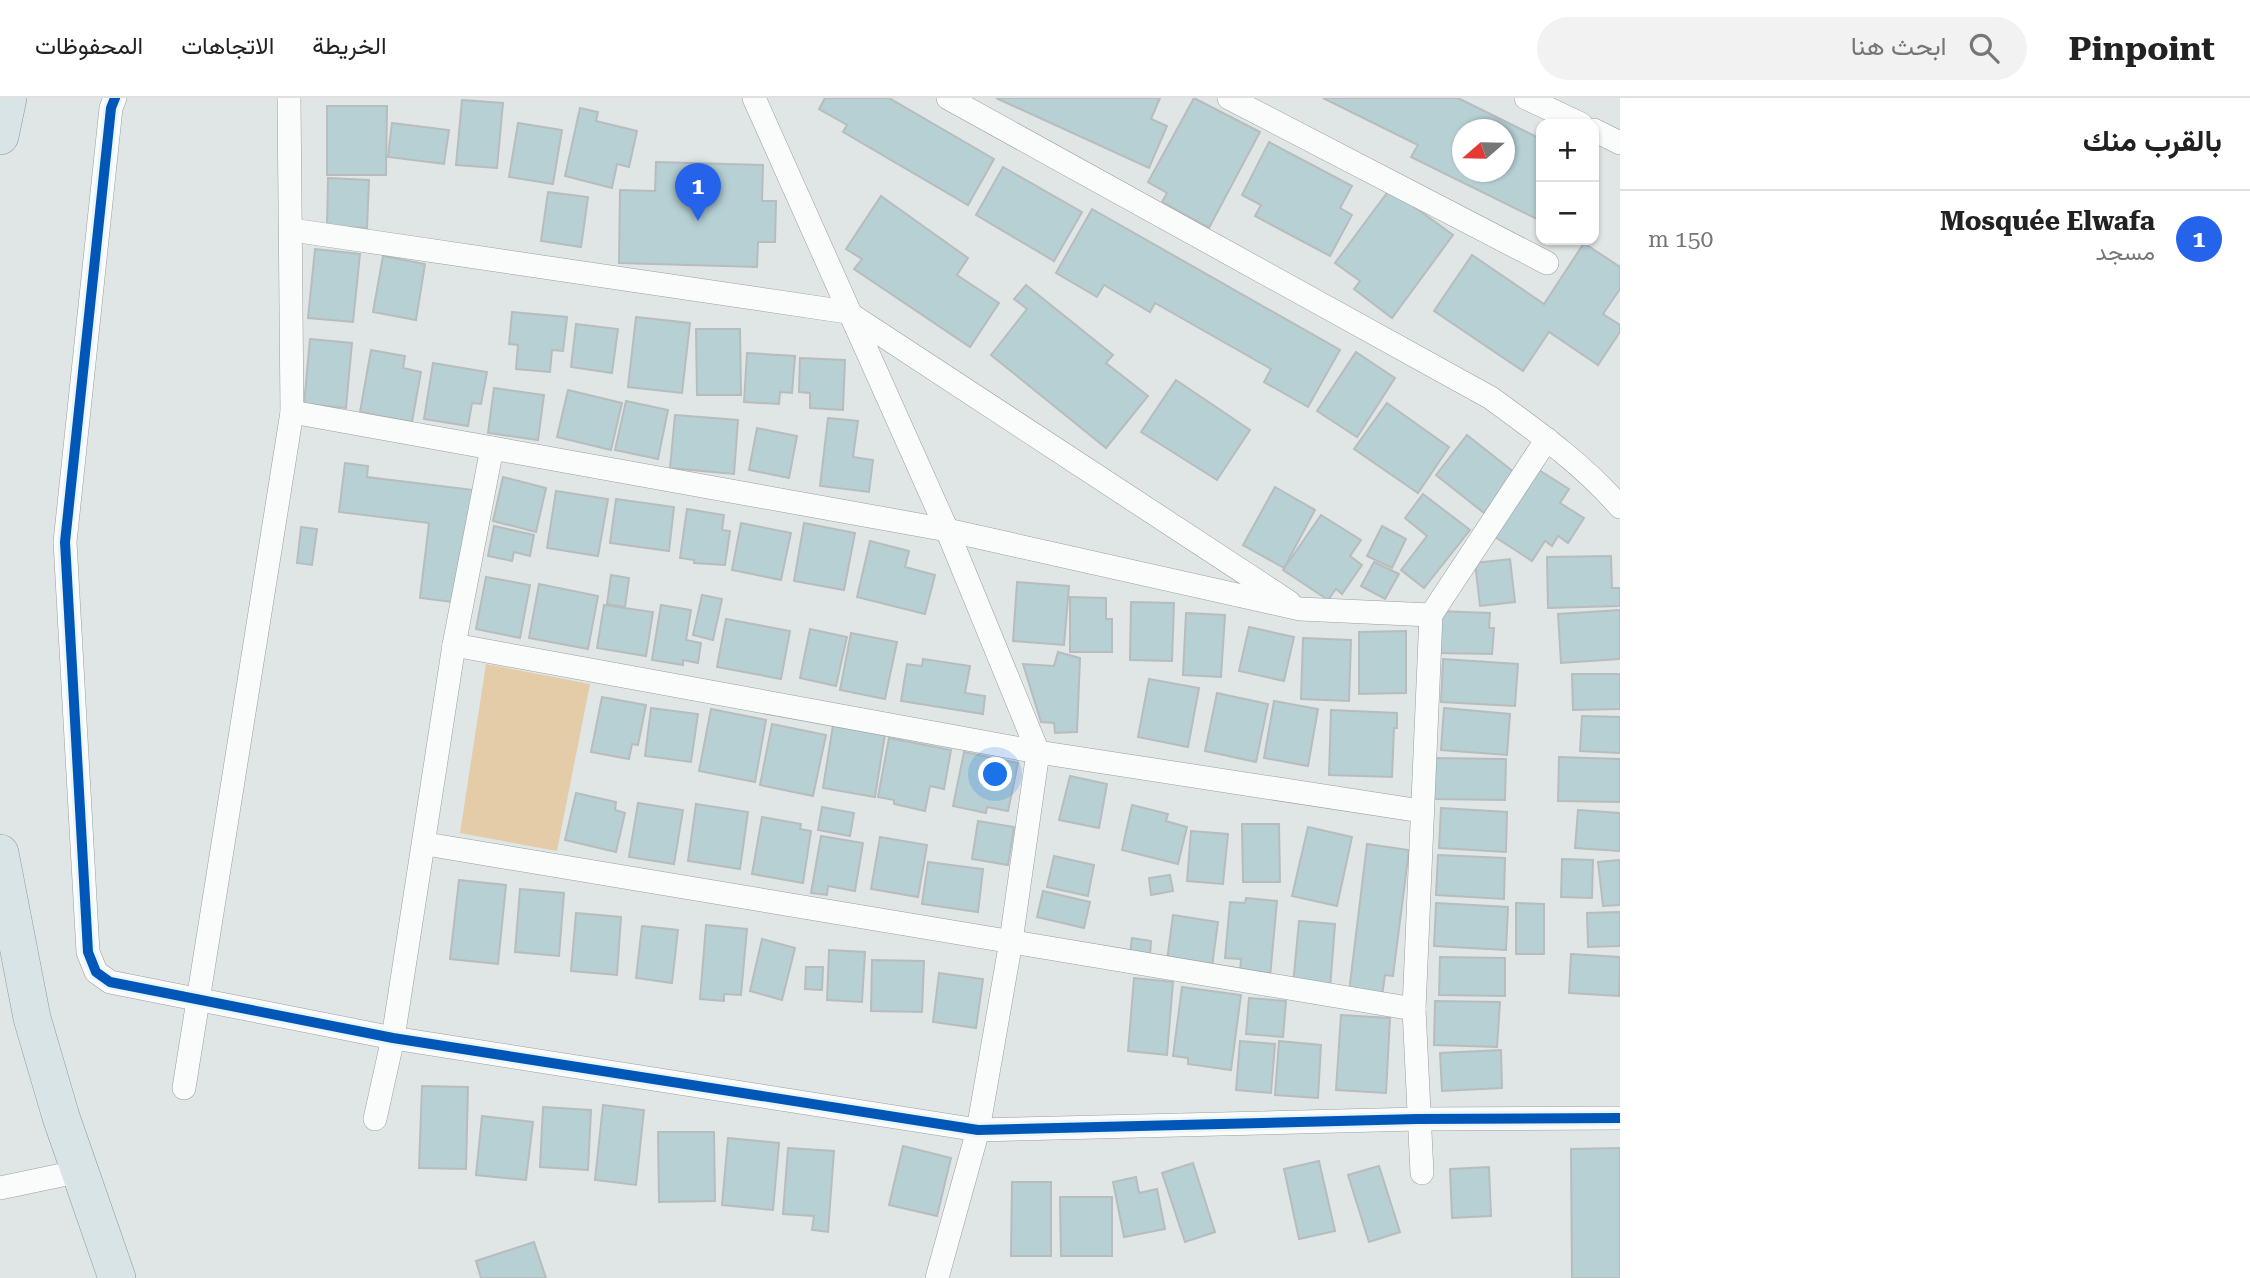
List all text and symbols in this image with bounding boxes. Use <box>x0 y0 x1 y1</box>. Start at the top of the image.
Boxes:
search box <box>1537 17 2027 80</box>
icon: search <box>1965 29 2003 67</box>
text: Pinpoint <box>2069 29 2215 68</box>
text: ابحث هنا <box>1851 31 1947 61</box>
text: المحفوظات <box>35 32 143 60</box>
text: الاتجاهات <box>181 32 274 60</box>
text: الخريطة <box>312 32 387 60</box>
north arrow <box>1452 119 1515 182</box>
map controls <box>1536 119 1599 245</box>
button: + <box>1536 119 1599 182</box>
text: بالقرب منك <box>2083 123 2222 158</box>
pin: 1 <box>675 163 721 221</box>
button: − <box>1536 182 1599 245</box>
text: Mosquée Elwafa <box>1940 206 2155 236</box>
text: 150 m <box>1648 226 1713 253</box>
text: 1 <box>2193 226 2205 253</box>
text: مسجد <box>2095 239 2155 266</box>
your location <box>978 757 1012 791</box>

